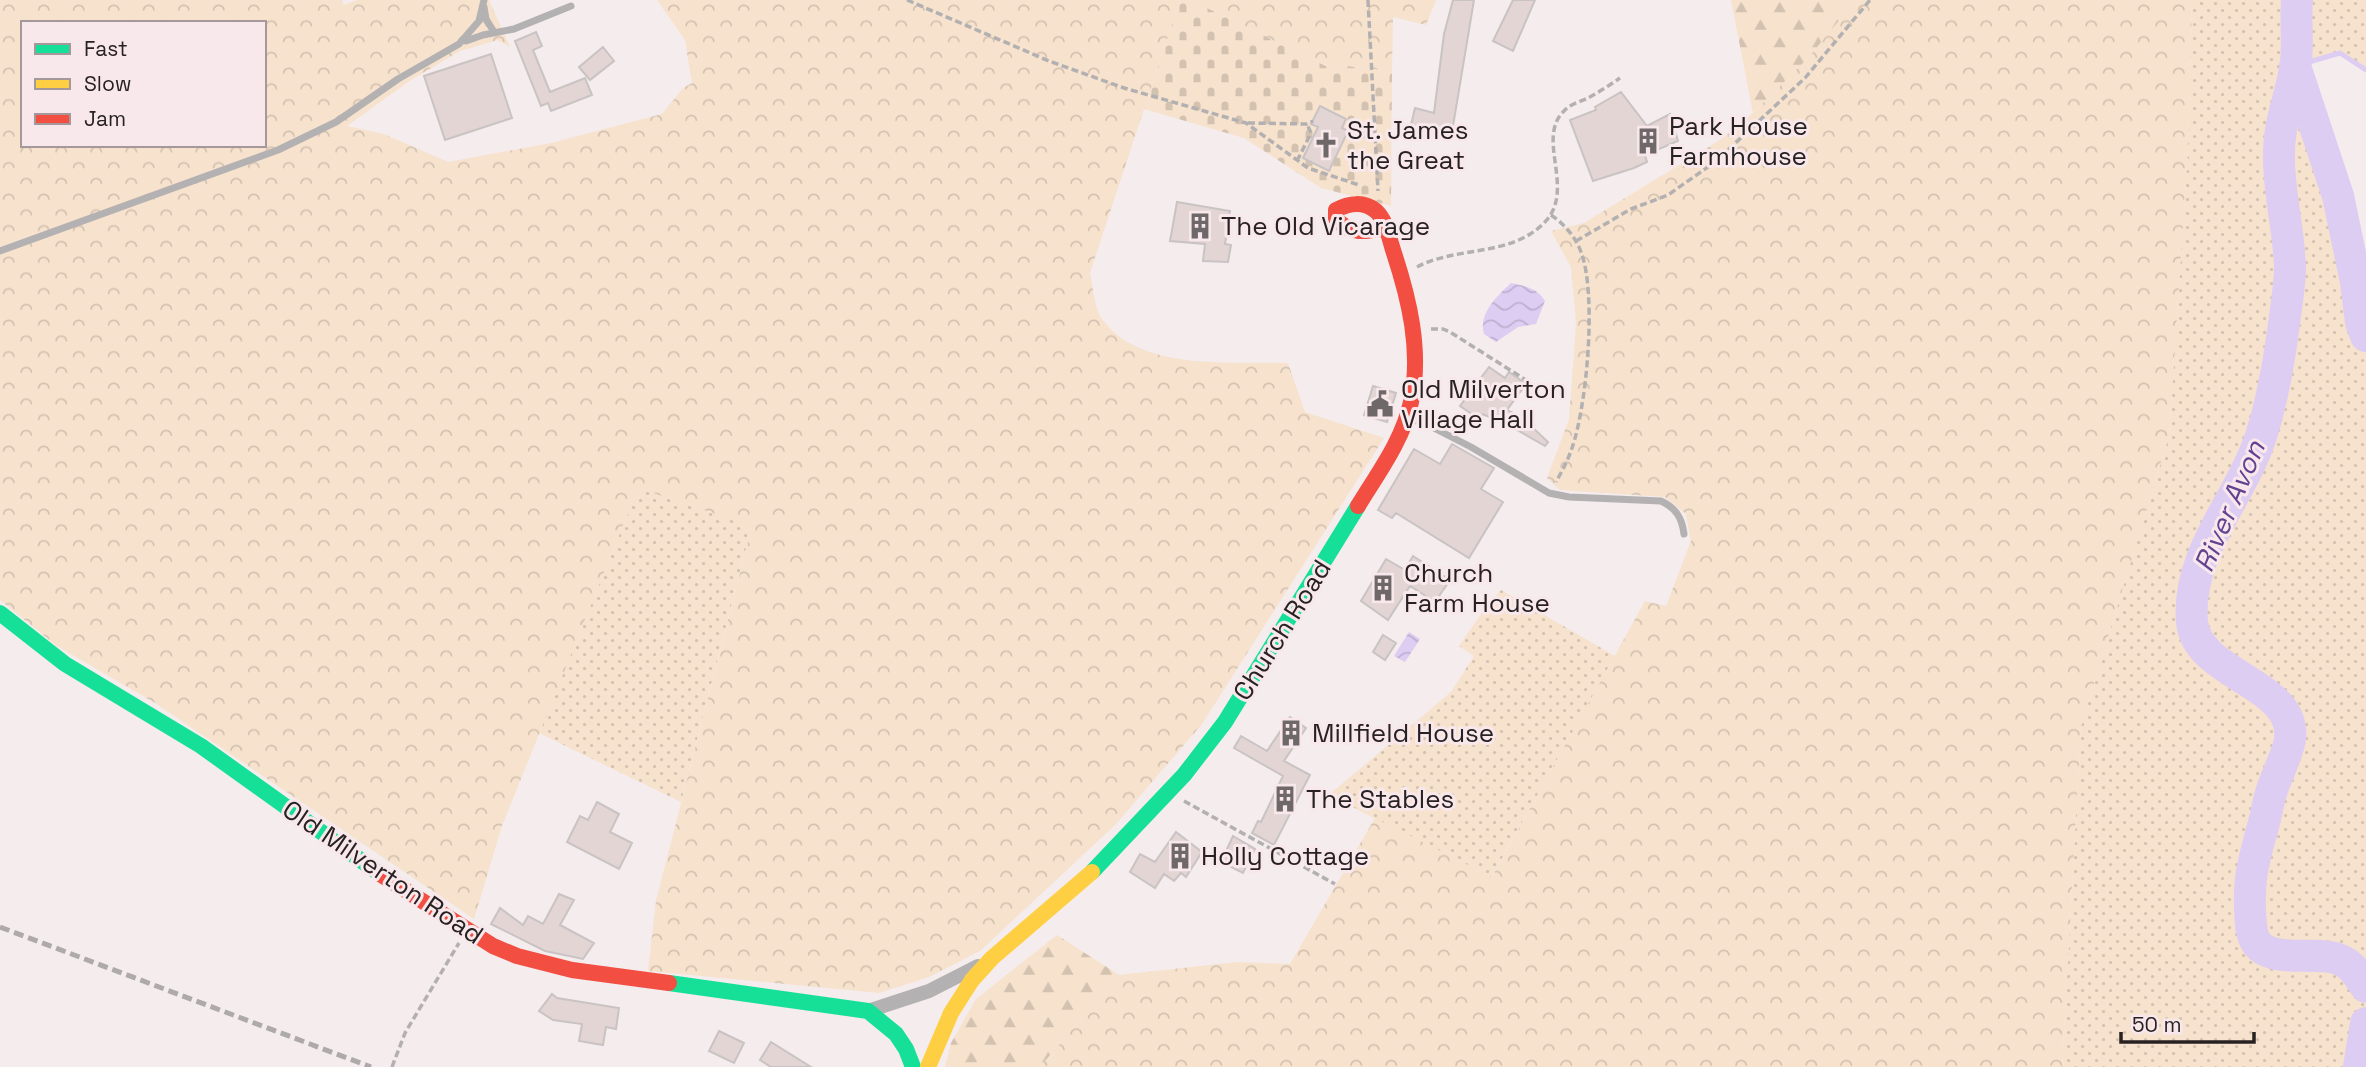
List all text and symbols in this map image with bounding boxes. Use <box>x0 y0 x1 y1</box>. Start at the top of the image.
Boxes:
legend <box>21 21 266 147</box>
text: Fast <box>84 35 128 62</box>
text: Slow <box>84 70 132 97</box>
text: Jam <box>84 105 126 132</box>
place label: Park House Farmhouse <box>1669 109 1808 173</box>
place label: St. James the Great <box>1347 113 1469 177</box>
building icon: Park House Farmhouse <box>1633 126 1663 156</box>
church icon: St. James the Great <box>1311 130 1341 160</box>
place label: The Old Vicarage <box>1221 209 1430 243</box>
building icon: The Old Vicarage <box>1185 211 1215 241</box>
place label: Old Milverton Village Hall <box>1401 372 1566 436</box>
public building icon: Old Milverton Village Hall <box>1365 389 1395 419</box>
water label: River Avon <box>2185 434 2273 577</box>
street label: Church Road <box>1225 553 1339 707</box>
place label: Church Farm House <box>1404 556 1550 620</box>
building icon: Church Farm House <box>1368 573 1398 603</box>
place label: Millfield House <box>1312 716 1494 750</box>
building icon: Millfield House <box>1276 718 1306 748</box>
place label: The Stables <box>1306 782 1454 816</box>
building icon: The Stables <box>1270 784 1300 814</box>
street label: Old Milverton Road <box>276 792 490 952</box>
place label: Holly Cottage <box>1201 839 1369 873</box>
building icon: Holly Cottage <box>1165 841 1195 871</box>
scale bar <box>2121 1000 2254 1044</box>
text: 50 m <box>2132 1011 2182 1038</box>

